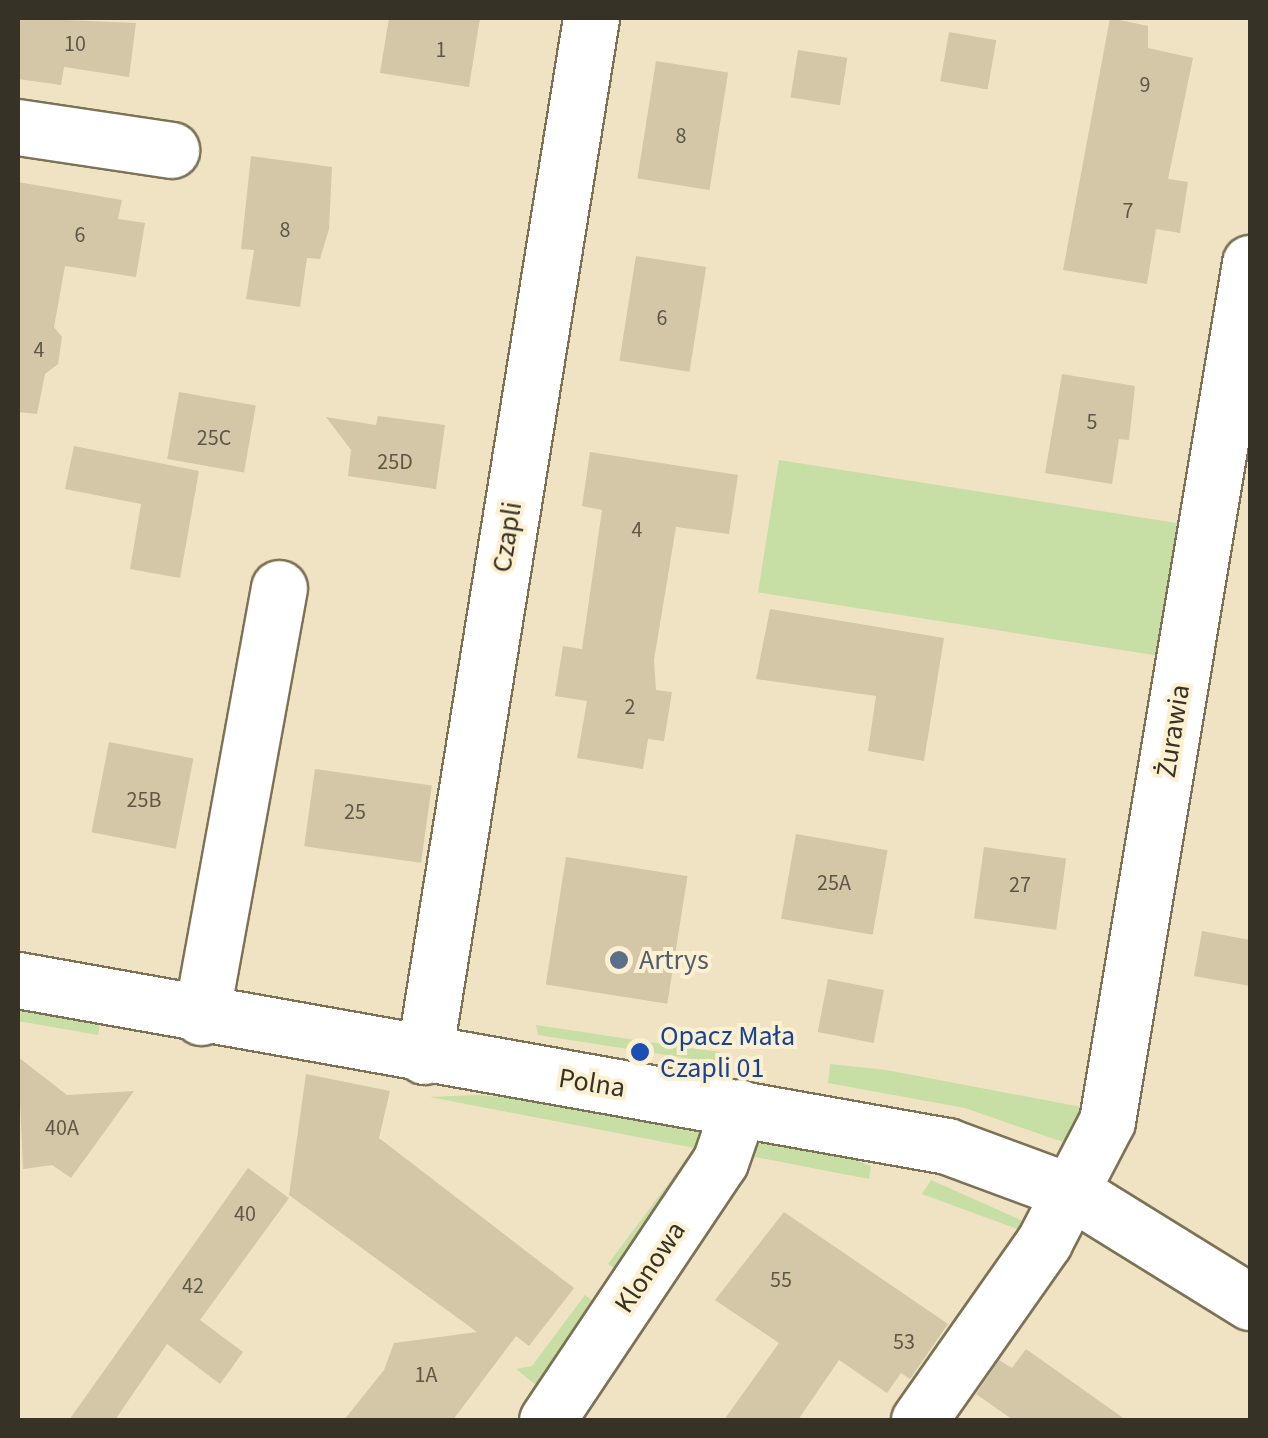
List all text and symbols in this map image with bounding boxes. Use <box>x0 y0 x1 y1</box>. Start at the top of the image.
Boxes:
house number: 10 <box>64 32 86 58</box>
house number: 1 <box>436 38 446 64</box>
house number: 9 <box>1140 73 1150 99</box>
house number: 8 <box>676 124 686 150</box>
house number: 7 <box>1123 199 1133 225</box>
house number: 8 <box>280 218 290 244</box>
house number: 6 <box>75 223 85 249</box>
house number: 6 <box>657 306 667 332</box>
house number: 4 <box>34 338 44 364</box>
house number: 5 <box>1087 410 1097 436</box>
house number: 25C <box>197 426 231 452</box>
house number: 25D <box>377 450 413 476</box>
street label: Czapli <box>485 499 529 575</box>
house number: 4 <box>632 518 642 544</box>
street label: Żurawia <box>1149 682 1197 780</box>
house number: 2 <box>625 695 635 721</box>
house number: 25B <box>127 788 161 814</box>
house number: 25 <box>344 800 366 826</box>
house number: 25A <box>817 871 851 897</box>
house number: 27 <box>1009 873 1031 899</box>
place label: Artrys <box>639 943 709 977</box>
marker: Artrys <box>608 949 630 971</box>
place label: Opacz Mała Czapli 01 <box>660 1019 795 1085</box>
marker: Opacz Mała Czapli 01 <box>629 1041 651 1063</box>
street label: Polna <box>556 1061 628 1105</box>
house number: 40A <box>45 1116 79 1142</box>
house number: 40 <box>234 1202 256 1228</box>
street label: Klonowa <box>607 1215 693 1319</box>
house number: 55 <box>770 1268 792 1294</box>
house number: 42 <box>182 1274 204 1300</box>
house number: 53 <box>893 1330 915 1356</box>
house number: 1A <box>415 1363 437 1389</box>

